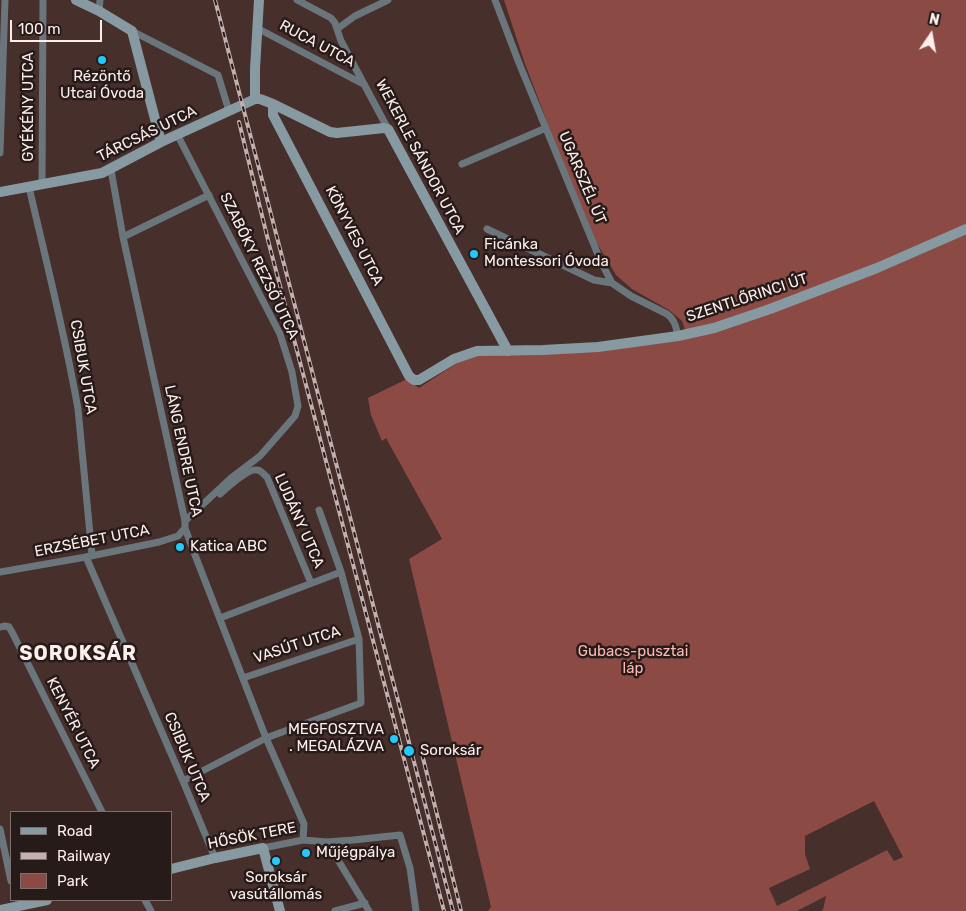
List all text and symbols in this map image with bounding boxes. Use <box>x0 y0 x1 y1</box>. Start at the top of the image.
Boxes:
scale bar <box>12 10 105 42</box>
north arrow <box>906 10 956 60</box>
text: N <box>928 10 941 29</box>
street label: RUCA UTCA <box>276 17 358 71</box>
text: 100 m <box>18 20 60 38</box>
street label: GYÉKÉNY UTCA <box>20 52 38 162</box>
marker: Rézöntő Utcai Óvoda <box>96 54 108 66</box>
place label: Rézöntő Utcai Óvoda <box>60 68 144 103</box>
street label: WEKERLE SÁNDOR UTCA <box>371 76 469 238</box>
street label: TÁRCSÁS UTCA <box>94 102 200 166</box>
street label: UGARSZÉL ÚT <box>554 129 610 227</box>
street label: KÖNYVES UTCA <box>321 183 387 289</box>
street label: SZABÓKY REZSŐ UTCA <box>216 190 302 342</box>
place label: Ficánka Montessori Óvoda <box>484 236 609 271</box>
marker: Ficánka Montessori Óvoda <box>468 248 480 260</box>
street label: SZENTLŐRINCI ÚT <box>684 270 810 326</box>
street label: CSIBUK UTCA <box>66 318 100 416</box>
street label: LÁNG ENDRE UTCA <box>160 384 206 518</box>
street label: LUDÁNY UTCA <box>270 471 328 571</box>
street label: ERZSÉBET UTCA <box>33 521 151 561</box>
place label: Katica ABC <box>190 538 267 556</box>
marker: Katica ABC <box>174 541 186 553</box>
street label: VASÚT UTCA <box>251 623 343 667</box>
district label: SOROKSÁR <box>18 642 138 666</box>
park label: Gubacs-pusztai láp <box>578 643 688 678</box>
street label: KENYÉR UTCA <box>42 674 104 772</box>
street label: CSIBUK UTCA <box>160 710 214 804</box>
place label: MEGFOSZTVA . MEGALÁZVA <box>288 721 384 756</box>
marker: MEGFOSZTVA . MEGALÁZVA <box>388 733 400 745</box>
place label: Soroksár <box>420 742 481 760</box>
marker: Soroksár <box>402 744 416 758</box>
legend <box>10 811 172 901</box>
street label: HŐSÖK TERE <box>206 819 298 853</box>
text: Road <box>57 822 93 840</box>
place label: Műjégpálya <box>316 844 395 862</box>
text: Railway <box>57 847 111 865</box>
marker: Műjégpálya <box>300 847 312 859</box>
marker: Soroksár vasútállomás <box>270 855 282 867</box>
place label: Soroksár vasútállomás <box>230 869 322 904</box>
text: Park <box>57 872 88 890</box>

